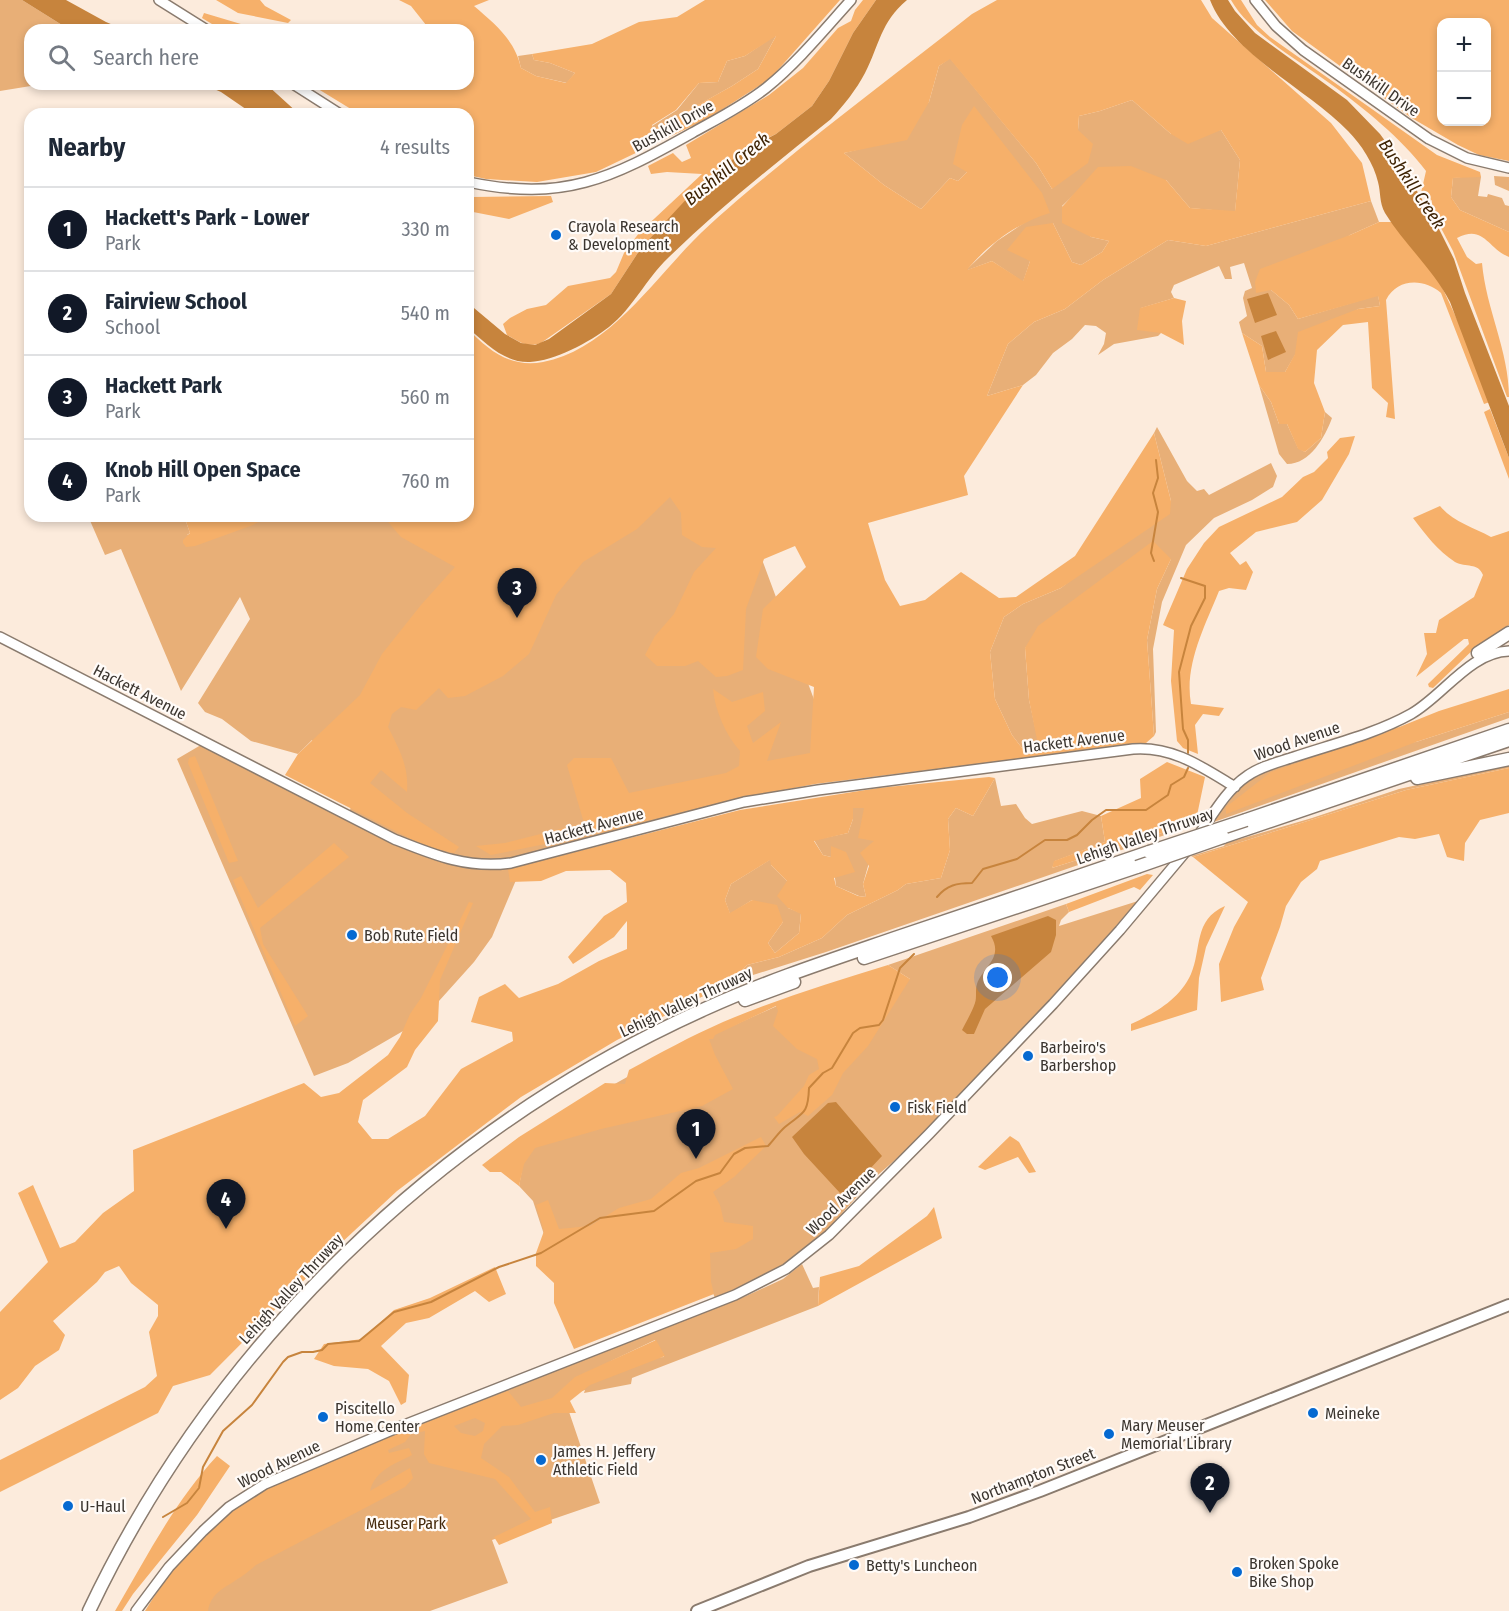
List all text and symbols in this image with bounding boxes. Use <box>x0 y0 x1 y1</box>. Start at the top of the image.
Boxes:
map controls <box>1437 18 1491 126</box>
button: + <box>1437 18 1491 72</box>
search box <box>24 24 474 90</box>
icon: search <box>45 41 78 74</box>
text: Search here <box>93 44 199 71</box>
street label: Bushkill Drive <box>1339 53 1423 121</box>
button: − <box>1437 72 1491 126</box>
street label: Bushkill Drive <box>629 96 717 156</box>
water label: Bushkill Creek <box>680 128 774 210</box>
text: Nearby <box>48 132 125 163</box>
text: 4 results <box>380 135 450 159</box>
water label: Bushkill Creek <box>1374 135 1450 233</box>
text: Hackett's Park - Lower <box>105 204 309 231</box>
text: 1 <box>63 217 72 241</box>
text: 330 m <box>401 217 450 241</box>
place label: Crayola Research & Development <box>568 217 679 254</box>
marker: Crayola Research & Development <box>549 228 563 242</box>
text: Park <box>105 231 141 255</box>
text: Fairview School <box>105 288 247 315</box>
text: 2 <box>63 301 72 325</box>
text: 540 m <box>401 301 450 325</box>
text: School <box>105 315 160 339</box>
text: Hackett Park <box>105 372 222 399</box>
text: 3 <box>63 385 72 409</box>
text: 560 m <box>400 385 450 409</box>
text: Park <box>105 399 141 423</box>
text: Knob Hill Open Space <box>105 456 301 483</box>
text: 4 <box>62 469 73 493</box>
text: 760 m <box>402 469 450 493</box>
text: Park <box>105 483 141 507</box>
pin: 3 <box>498 568 536 618</box>
street label: Hackett Avenue <box>90 660 190 724</box>
street label: Wood Avenue <box>1252 717 1342 764</box>
street label: Hackett Avenue <box>1022 725 1126 757</box>
street label: Lehigh Valley Thruway <box>1074 803 1217 868</box>
street label: Hackett Avenue <box>542 804 646 848</box>
place label: Bob Rute Field <box>364 926 458 945</box>
marker: Bob Rute Field <box>345 928 359 942</box>
street label: Lehigh Valley Thruway <box>617 963 756 1041</box>
your location <box>983 963 1012 992</box>
place label: Barbeiro's Barbershop <box>1040 1038 1116 1075</box>
marker: Barbeiro's Barbershop <box>1021 1049 1035 1063</box>
place label: Fisk Field <box>907 1098 967 1117</box>
marker: Fisk Field <box>888 1100 902 1114</box>
pin: 1 <box>676 1110 716 1159</box>
street label: Wood Avenue <box>802 1163 880 1239</box>
pin: 4 <box>206 1180 246 1229</box>
street label: Lehigh Valley Thruway <box>235 1229 348 1348</box>
place label: Piscitello Home Center <box>335 1399 420 1436</box>
place label: Meineke <box>1325 1404 1380 1423</box>
marker: Meineke <box>1306 1406 1320 1420</box>
marker: Piscitello Home Center <box>316 1410 330 1424</box>
place label: Mary Meuser Memorial Library <box>1121 1416 1232 1453</box>
marker: Mary Meuser Memorial Library <box>1102 1427 1116 1441</box>
street label: Wood Avenue <box>235 1436 323 1492</box>
place label: James H. Jeffery Athletic Field <box>553 1442 656 1479</box>
street label: Northampton Street <box>968 1443 1098 1508</box>
marker: James H. Jeffery Athletic Field <box>534 1453 548 1467</box>
pin: 2 <box>1190 1464 1230 1513</box>
place label: U-Haul <box>80 1497 125 1516</box>
marker: U-Haul <box>61 1499 75 1513</box>
park label: Meuser Park <box>366 1514 447 1533</box>
place label: Broken Spoke Bike Shop <box>1249 1554 1339 1591</box>
place label: Betty's Luncheon <box>866 1556 978 1575</box>
marker: Betty's Luncheon <box>847 1558 861 1572</box>
marker: Broken Spoke Bike Shop <box>1230 1565 1244 1579</box>

